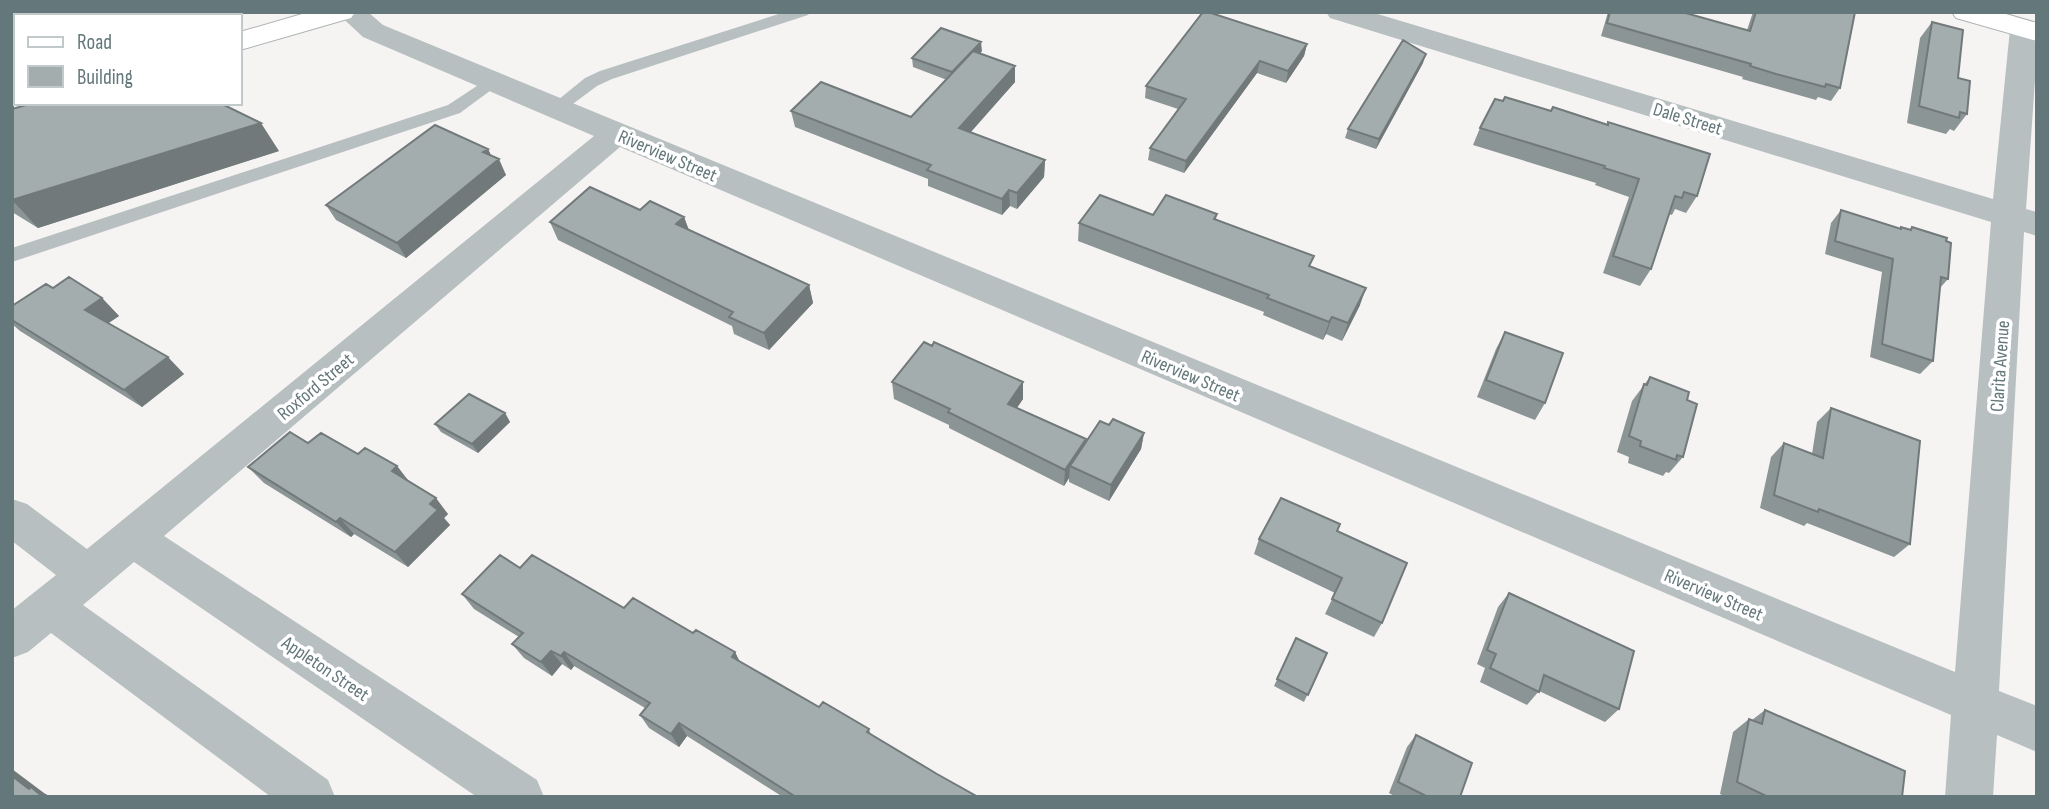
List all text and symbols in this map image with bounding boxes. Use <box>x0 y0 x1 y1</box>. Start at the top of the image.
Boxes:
legend <box>14 14 242 105</box>
text: Road <box>77 30 112 55</box>
text: Building <box>77 65 133 90</box>
street label: Dale Street <box>1650 98 1725 141</box>
street label: Riverview Street <box>615 125 720 188</box>
street label: Clarita Avenue <box>1986 320 2015 413</box>
street label: Riverview Street <box>1138 345 1243 408</box>
street label: Roxford Street <box>273 348 359 426</box>
street label: Riverview Street <box>1661 564 1766 627</box>
street label: Appleton Street <box>276 631 373 707</box>

